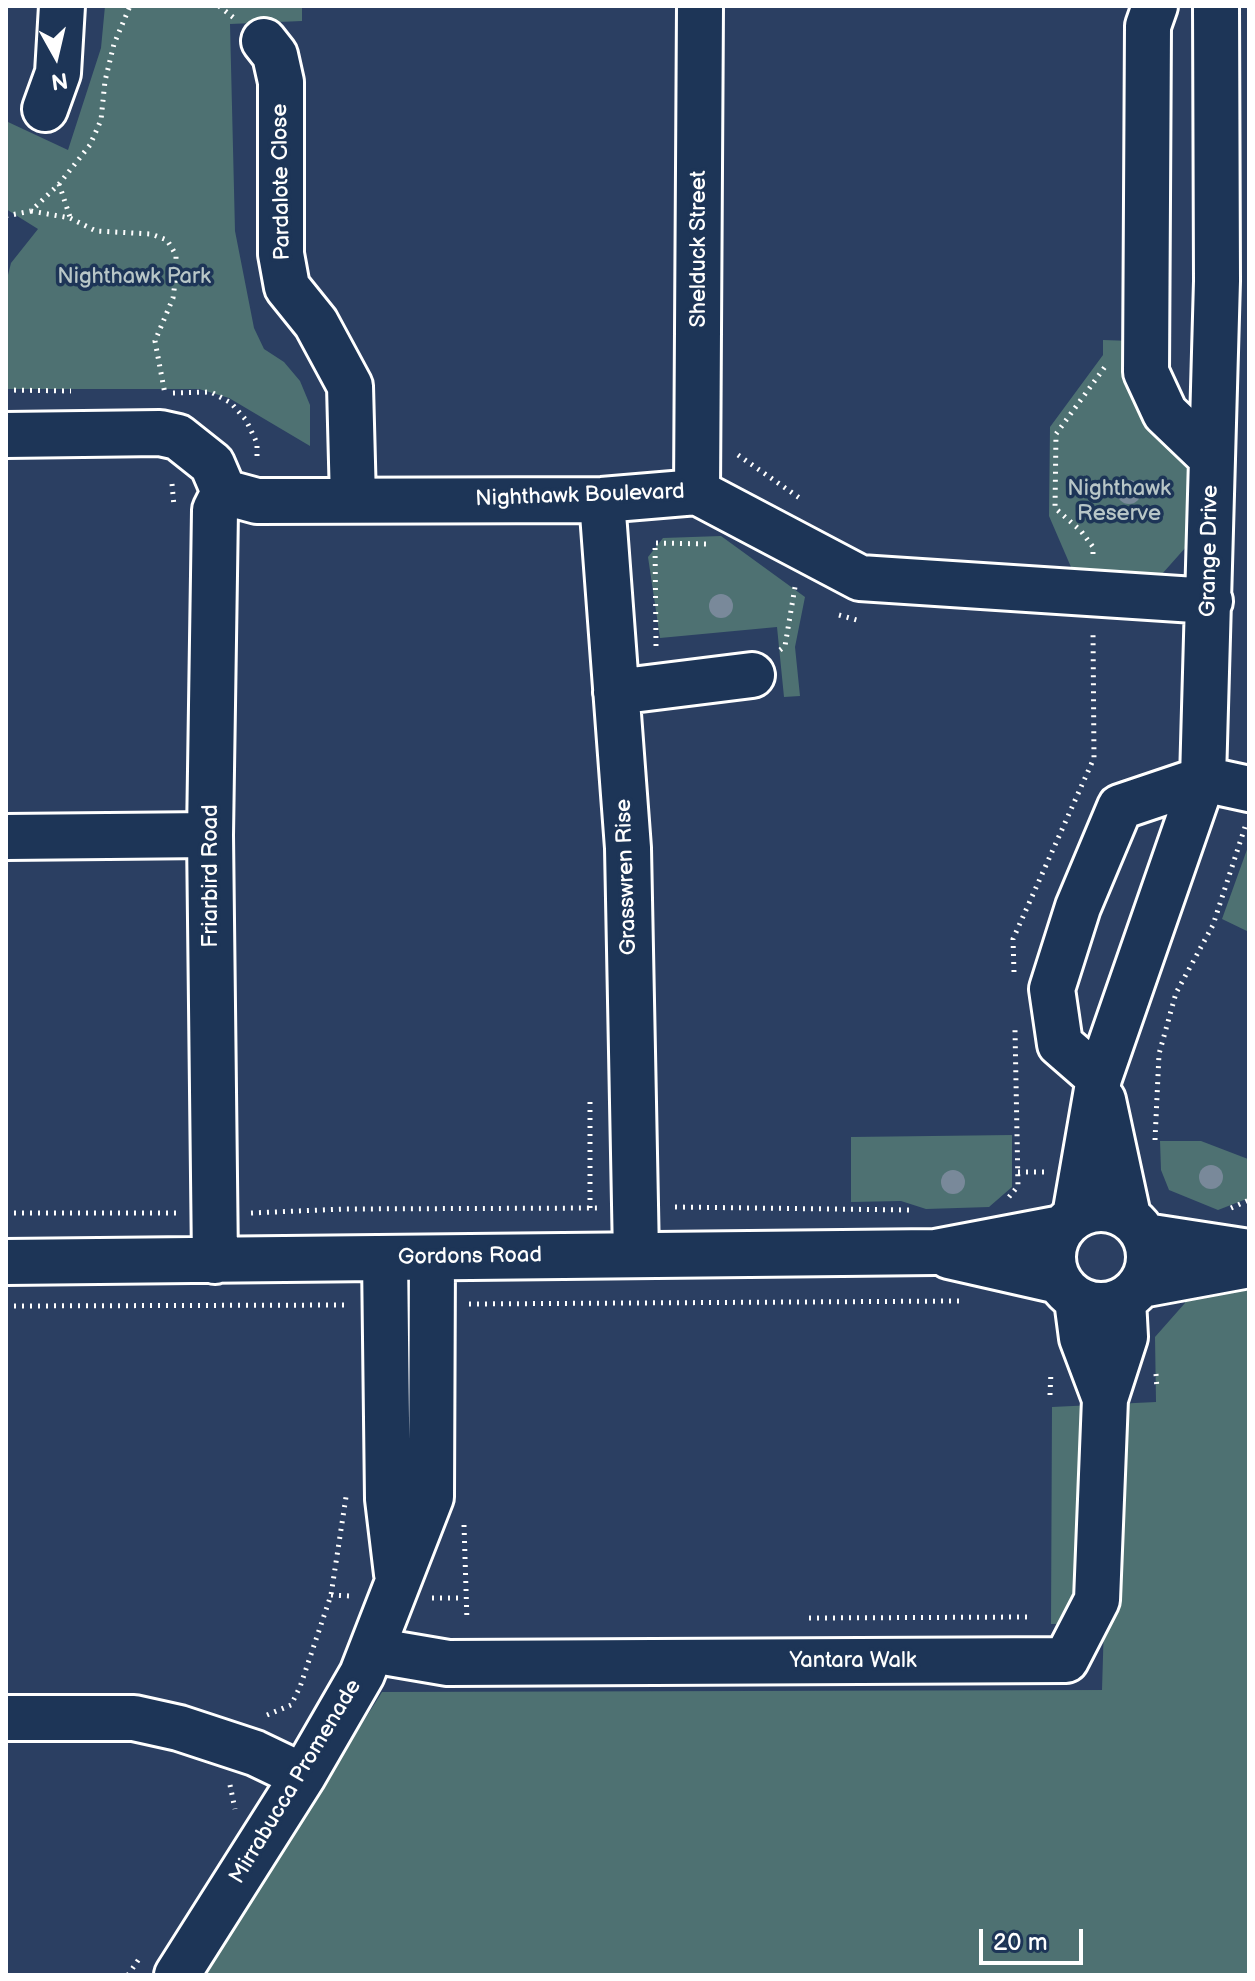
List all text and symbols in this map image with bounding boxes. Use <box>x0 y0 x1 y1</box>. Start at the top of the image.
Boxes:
north arrow <box>16 16 96 96</box>
text: N <box>49 66 69 95</box>
street label: Pardalote Close <box>267 103 297 261</box>
street label: Shelduck Street <box>686 171 712 327</box>
park label: Nighthawk Park <box>57 264 211 290</box>
park label: Nighthawk Reserve <box>1067 476 1171 528</box>
street label: Nighthawk Boulevard <box>475 479 685 513</box>
street label: Grange Drive <box>1196 485 1224 617</box>
street label: Grasswren Rise <box>611 798 643 956</box>
street label: Friarbird Road <box>198 804 224 948</box>
street label: Gordons Road <box>398 1243 542 1271</box>
street label: Yantara Walk <box>789 1648 917 1674</box>
street label: Mirrabucca Promenade <box>224 1675 368 1889</box>
scale bar <box>983 1913 1087 1963</box>
text: 20 m <box>993 1928 1048 1957</box>

